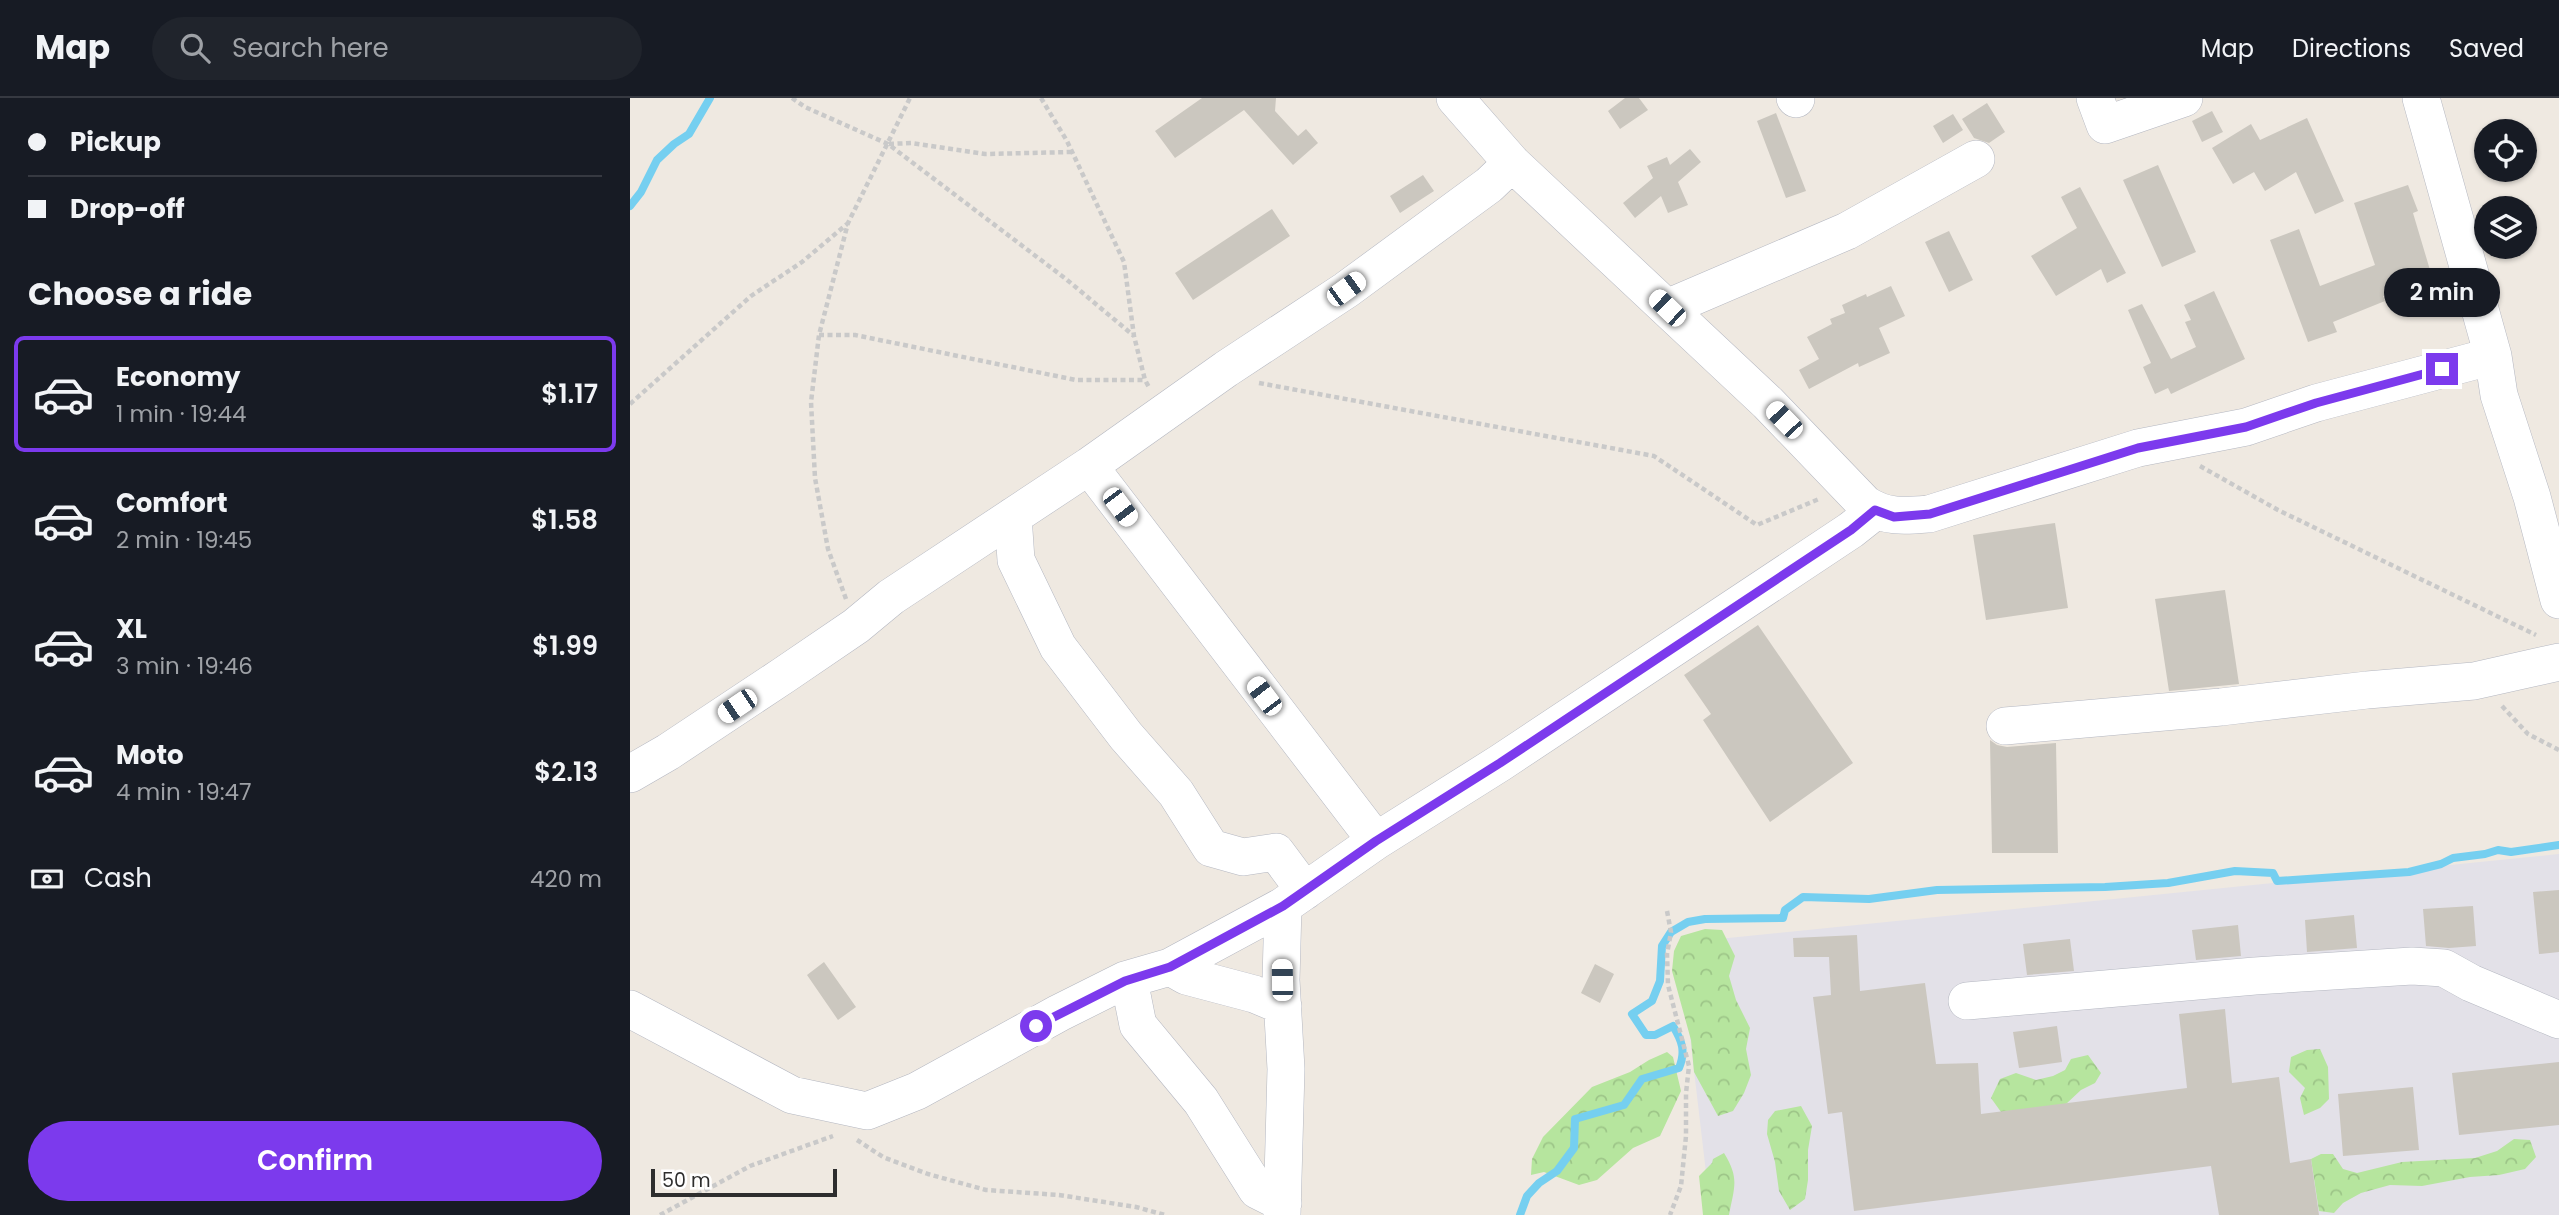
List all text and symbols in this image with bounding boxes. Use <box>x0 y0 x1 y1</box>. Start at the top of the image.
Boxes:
search box <box>152 17 642 80</box>
text: Map <box>35 24 110 71</box>
icon: search <box>176 29 214 67</box>
text: Search here <box>232 30 389 66</box>
text: Map <box>2201 32 2254 65</box>
text: Directions <box>2292 32 2411 65</box>
text: Saved <box>2449 32 2524 65</box>
map controls <box>2474 119 2537 259</box>
button: locate <box>2474 119 2537 182</box>
text: Pickup <box>70 124 161 160</box>
text: Drop-off <box>70 191 185 227</box>
button: layers <box>2474 196 2537 259</box>
car <box>1323 268 1370 310</box>
callout: 2 min <box>2384 268 2500 316</box>
text: Choose a ride <box>28 271 252 316</box>
text: 2 min <box>2410 276 2474 308</box>
car <box>1645 286 1690 330</box>
route end <box>2426 353 2458 385</box>
text: Economy <box>116 359 240 395</box>
icon: car <box>32 363 95 426</box>
text: $1.17 <box>541 376 598 412</box>
text: 1 min · 19:44 <box>116 398 246 430</box>
car <box>1762 398 1807 442</box>
car <box>1099 484 1142 530</box>
text: Comfort <box>116 485 228 521</box>
icon: car <box>32 489 95 552</box>
text: $1.58 <box>531 502 598 538</box>
text: 2 min · 19:45 <box>116 524 252 556</box>
text: XL <box>116 611 147 647</box>
icon: car <box>32 615 95 678</box>
text: $1.99 <box>532 628 598 664</box>
text: 3 min · 19:46 <box>116 650 253 682</box>
car <box>1243 673 1286 719</box>
car <box>714 686 761 726</box>
text: Moto <box>116 737 184 773</box>
icon: car <box>32 741 95 804</box>
text: $2.13 <box>534 754 598 790</box>
text: 4 min · 19:47 <box>116 776 252 808</box>
icon: cash <box>28 860 66 898</box>
text: Cash <box>84 860 152 896</box>
text: 420 m <box>530 863 602 895</box>
car <box>1272 959 1293 1001</box>
route start <box>1020 1010 1052 1042</box>
button: Confirm <box>28 1121 602 1201</box>
scale bar <box>651 1166 836 1198</box>
text: 50 m <box>662 1167 711 1194</box>

